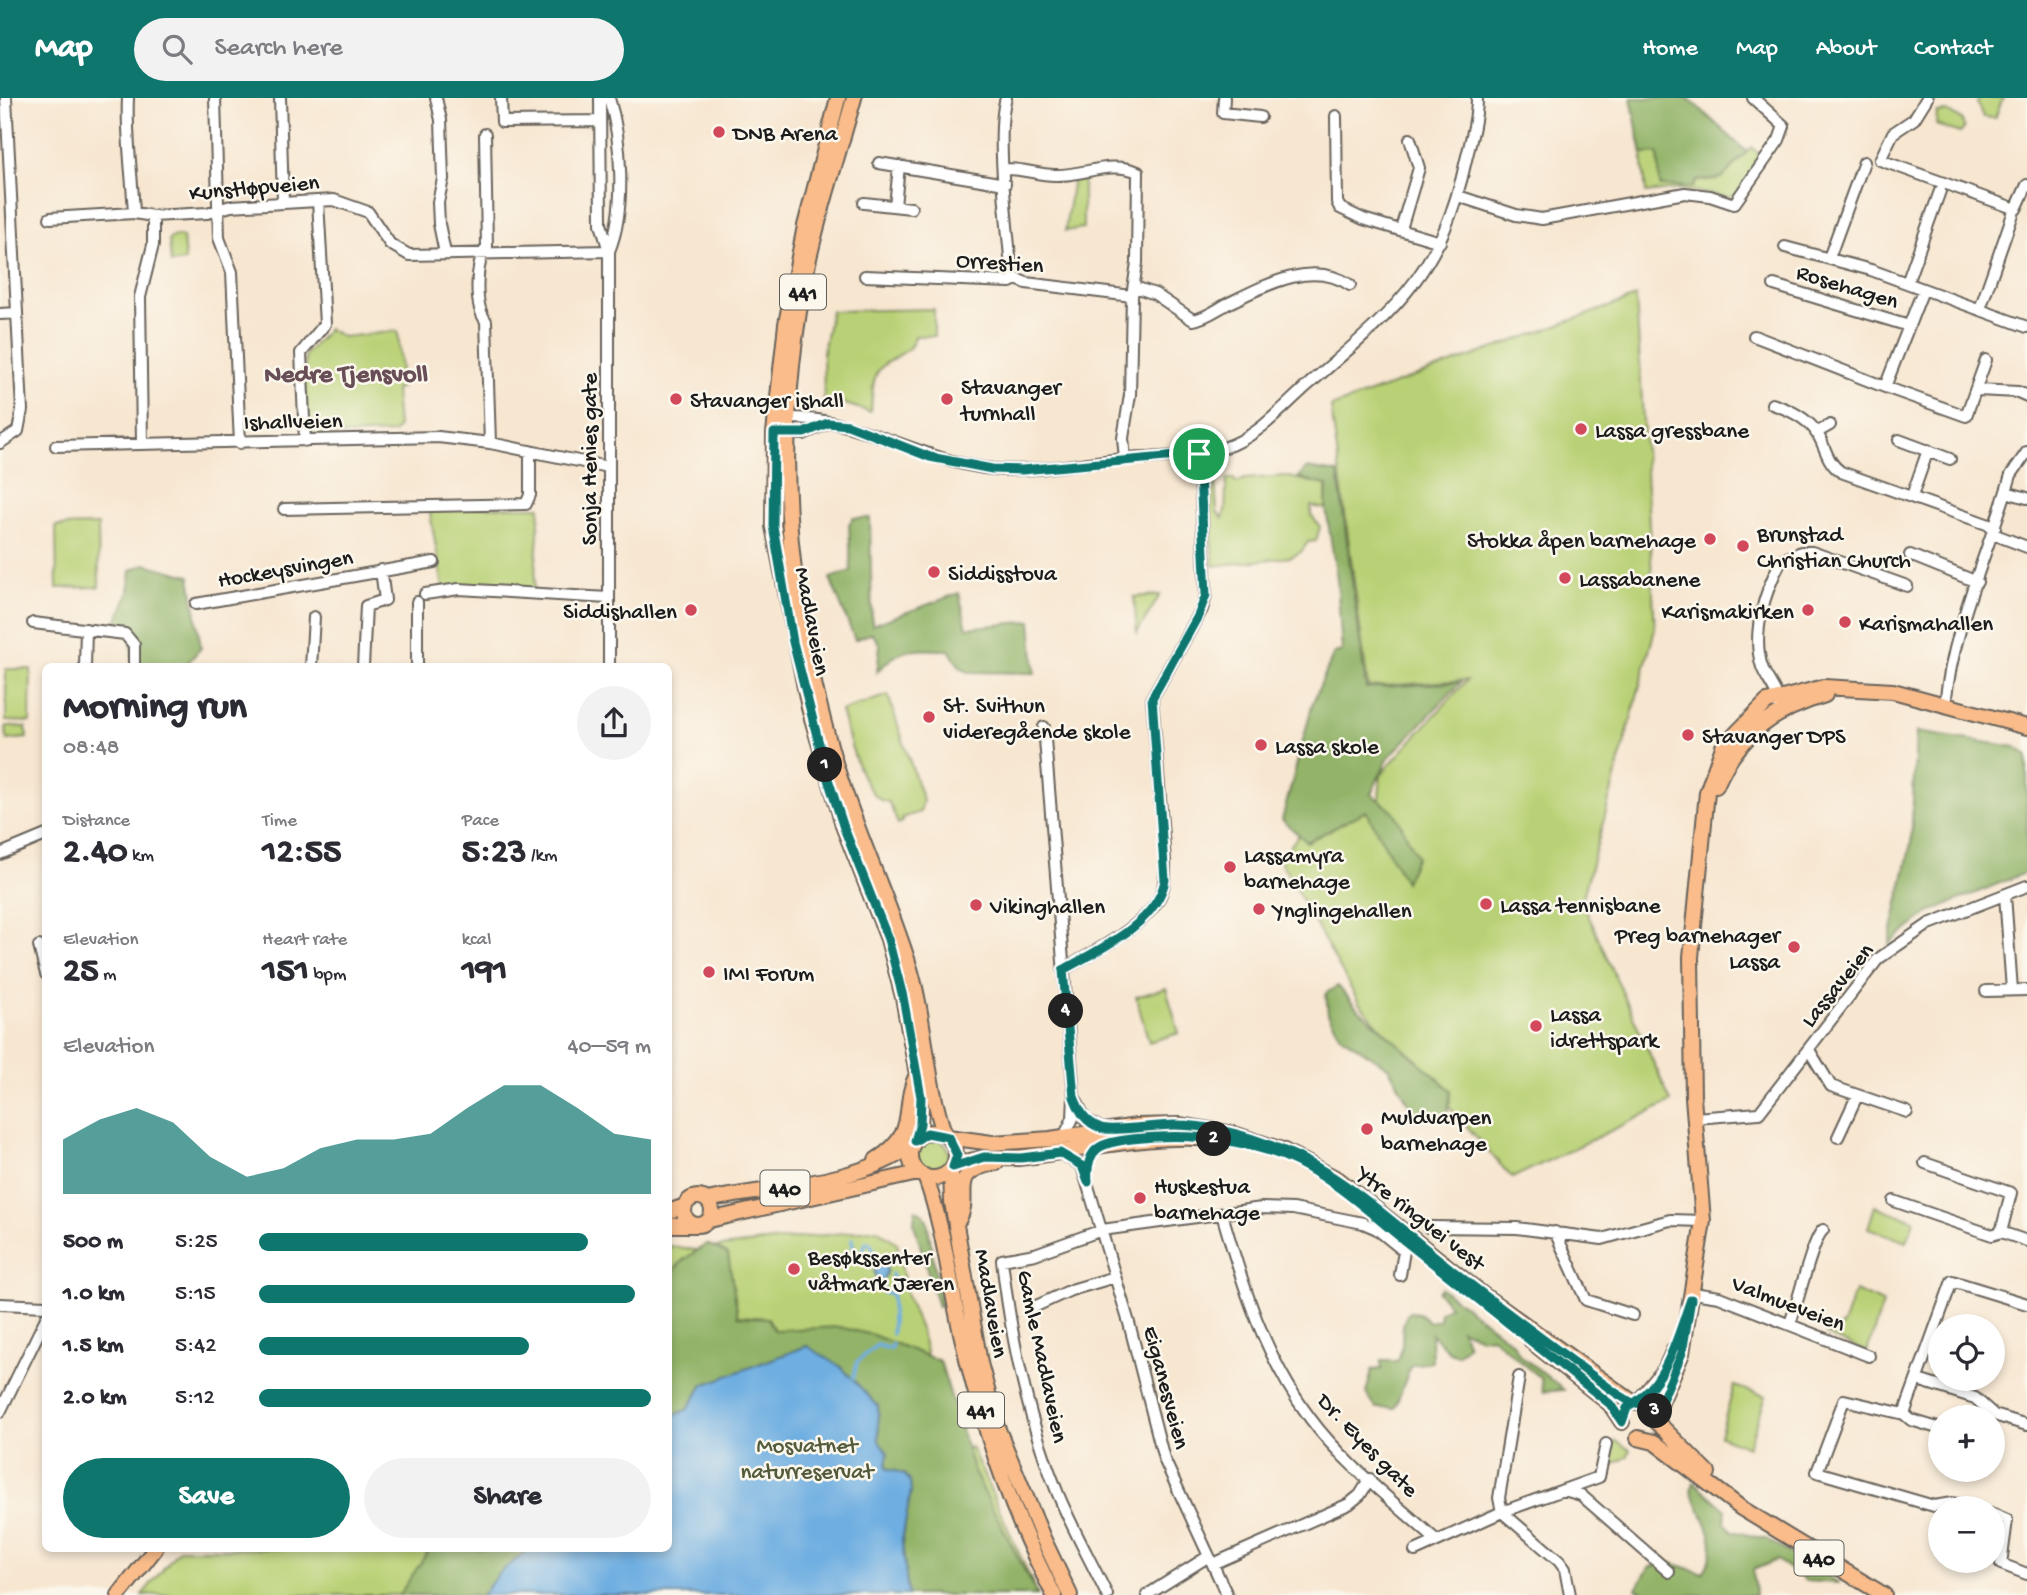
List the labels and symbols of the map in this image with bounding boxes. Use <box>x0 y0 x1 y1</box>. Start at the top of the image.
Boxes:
place label: DNB Arena <box>731 122 839 149</box>
marker: DNB Arena <box>711 124 727 140</box>
street label: Kunstløpveien <box>188 170 320 209</box>
street label: Orrestien <box>955 248 1044 281</box>
street label: Rosehagen <box>1793 260 1901 317</box>
road number: 441 <box>780 274 826 310</box>
district label: Nedre Tjensvoll <box>264 361 428 392</box>
street label: Sonja Henies gate <box>578 372 605 545</box>
place label: Stavanger turnhall <box>959 376 1063 429</box>
place label: Stavanger ishall <box>690 389 844 416</box>
marker: Stavanger ishall <box>668 391 684 407</box>
marker: Stavanger turnhall <box>939 391 955 407</box>
street label: Ishallveien <box>243 409 343 438</box>
place label: Lassa gressbane <box>1595 419 1750 446</box>
marker: Lassa gressbane <box>1573 421 1589 437</box>
pin <box>1169 424 1229 484</box>
place label: Brunstad Christian Church <box>1756 523 1911 576</box>
place label: Stokka åpen barnehage <box>1467 529 1697 556</box>
marker: Stokka åpen barnehage <box>1702 531 1718 547</box>
marker: Brunstad Christian Church <box>1735 538 1751 554</box>
street label: Hockeysvingen <box>216 545 355 596</box>
place label: Siddisstova <box>948 562 1058 589</box>
marker: Siddisstova <box>926 564 942 580</box>
street label: Madlaveien <box>787 565 834 678</box>
place label: Lassabanene <box>1579 568 1702 595</box>
marker: Lassabanene <box>1557 570 1573 586</box>
place label: Siddishallen <box>563 600 677 627</box>
place label: Karismakirken <box>1661 600 1794 627</box>
marker: Siddishallen <box>683 602 699 618</box>
marker: Karismakirken <box>1800 602 1816 618</box>
place label: Karismahallen <box>1859 612 1993 639</box>
marker: Karismahallen <box>1837 614 1853 630</box>
place label: St. Svithun videregående skole <box>943 694 1132 747</box>
marker: St. Svithun videregående skole <box>921 709 937 725</box>
place label: Stavanger DPS <box>1702 725 1846 752</box>
marker: Stavanger DPS <box>1680 727 1696 743</box>
place label: Lassa skole <box>1275 735 1380 762</box>
marker: Lassa skole <box>1253 737 1269 753</box>
pin: 1 <box>808 748 842 782</box>
place label: Lassamyra barnehage <box>1244 844 1351 897</box>
marker: Lassamyra barnehage <box>1222 859 1238 875</box>
place label: Lassa tennisbane <box>1500 894 1662 921</box>
place label: Vikinghallen <box>989 895 1105 922</box>
marker: Lassa tennisbane <box>1478 896 1494 912</box>
marker: Vikinghallen <box>968 897 984 913</box>
place label: Ynglingehallen <box>1271 899 1412 926</box>
marker: Ynglingehallen <box>1251 901 1267 917</box>
place label: Preg barnehager Lassa <box>1614 924 1782 977</box>
marker: Preg barnehager Lassa <box>1786 939 1802 955</box>
street label: Lassaveien <box>1797 939 1881 1034</box>
place label: IMI Forum <box>723 962 814 989</box>
marker: IMI Forum <box>701 964 717 980</box>
pin: 4 <box>1048 993 1084 1028</box>
place label: Lassa idrettspark <box>1550 1003 1661 1056</box>
marker: Lassa idrettspark <box>1528 1018 1544 1034</box>
place label: Muldvarpen barnehage <box>1381 1106 1492 1159</box>
marker: Muldvarpen barnehage <box>1359 1121 1375 1137</box>
pin: 2 <box>1196 1122 1232 1156</box>
street label: Ytre ringvei vest <box>1349 1160 1490 1279</box>
road number: 440 <box>760 1170 810 1206</box>
place label: Huskestua barnehage <box>1154 1175 1261 1228</box>
marker: Huskestua barnehage <box>1132 1190 1148 1206</box>
place label: Besøkssenter våtmark Jæren <box>807 1246 954 1299</box>
street label: Madlaveien <box>967 1247 1012 1360</box>
marker: Besøkssenter våtmark Jæren <box>786 1261 802 1277</box>
street label: Gamle Madlaveien <box>1009 1268 1072 1446</box>
street label: Valmueveien <box>1726 1271 1848 1339</box>
street label: Eiganesveien <box>1135 1323 1194 1452</box>
street label: Dr. Eyes gate <box>1309 1387 1424 1505</box>
road number: 441 <box>958 1392 1004 1428</box>
pin: 3 <box>1638 1394 1672 1428</box>
park label: Mosvatnet naturreservat <box>741 1434 875 1487</box>
road number: 440 <box>1794 1540 1843 1576</box>

